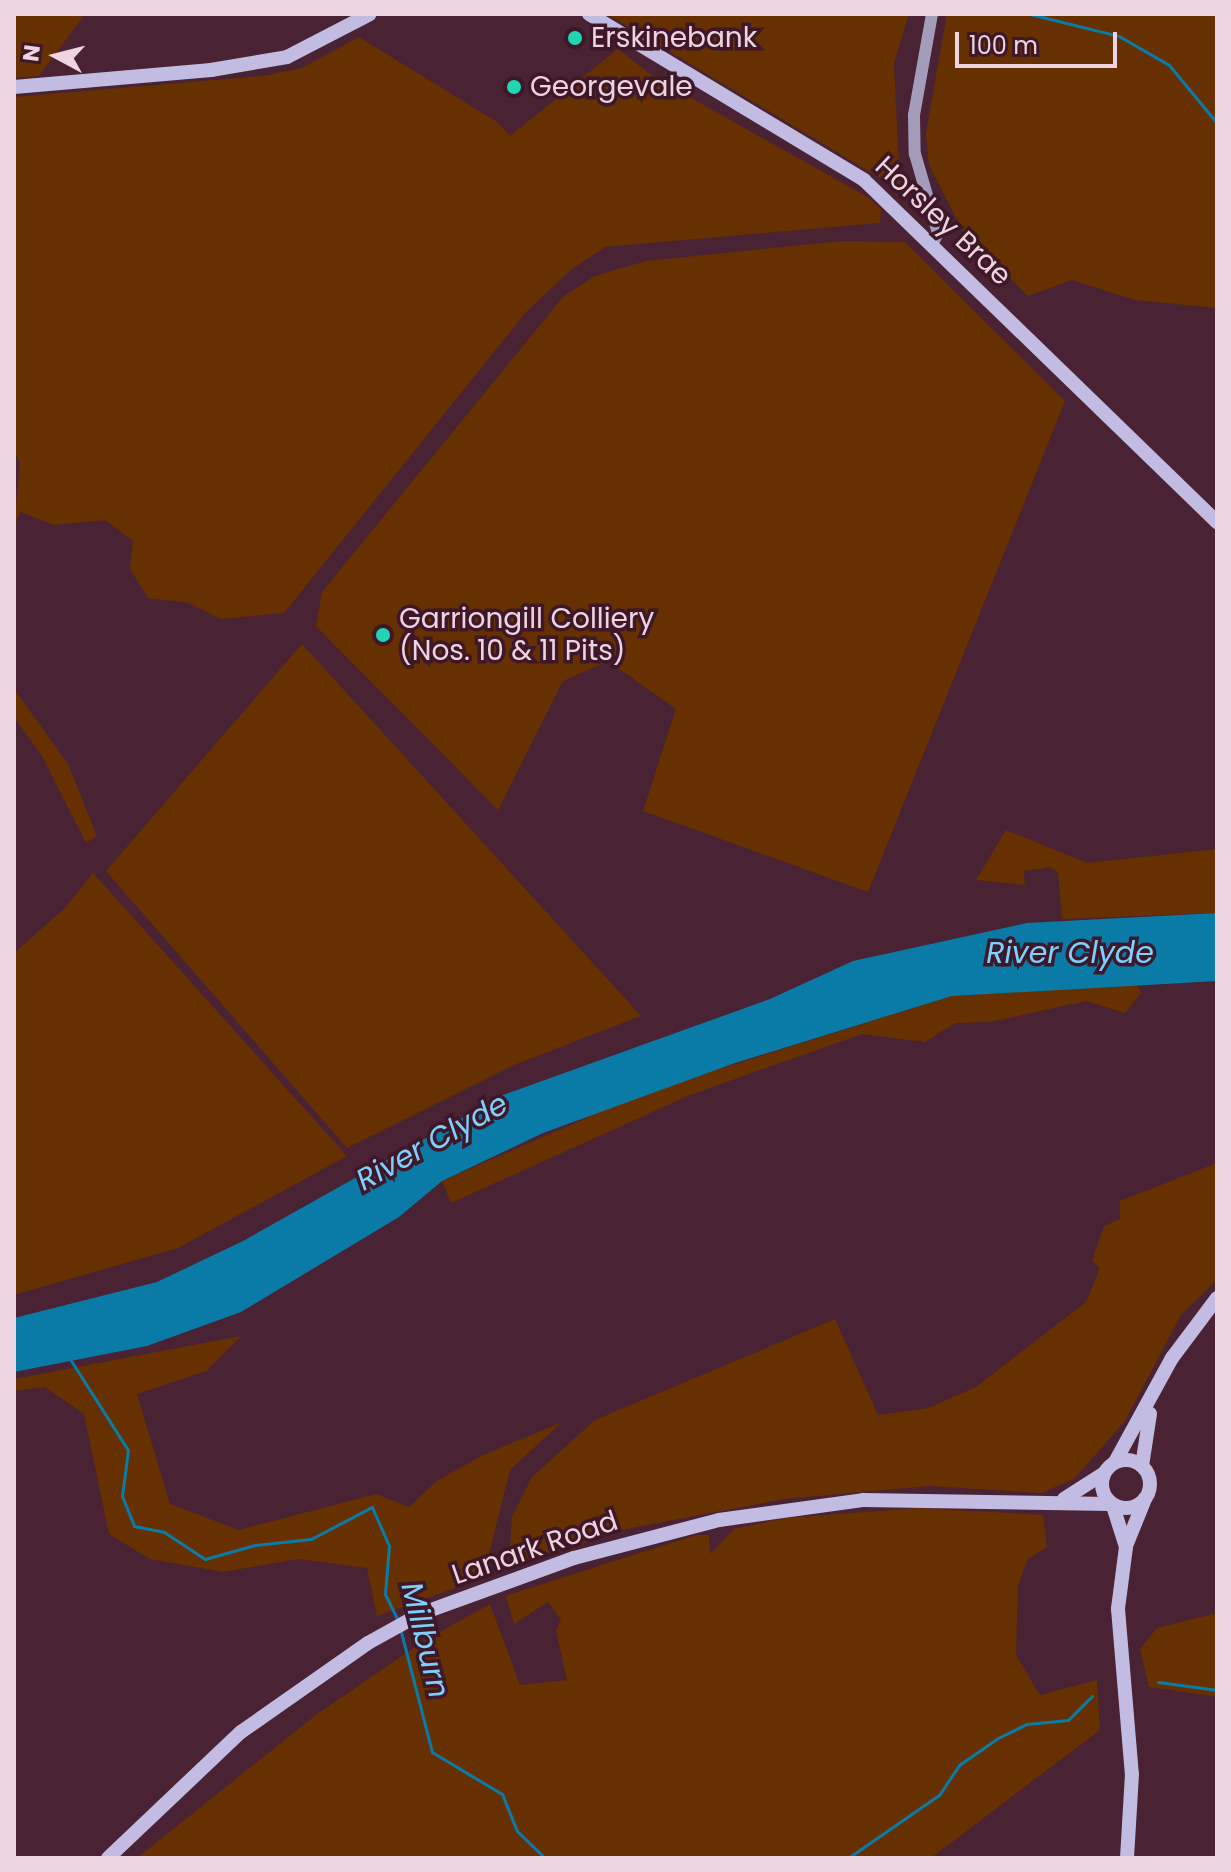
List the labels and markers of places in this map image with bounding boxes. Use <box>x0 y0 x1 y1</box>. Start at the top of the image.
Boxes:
place label: Erskinebank <box>591 21 757 55</box>
marker: Erskinebank <box>566 29 584 47</box>
place label: Georgevale <box>530 70 693 104</box>
marker: Georgevale <box>505 78 523 96</box>
place label: Garriongill Colliery (Nos. 10 & 11 Pits) <box>399 602 654 668</box>
marker: Garriongill Colliery (Nos. 10 & 11 Pits) <box>374 626 392 644</box>

